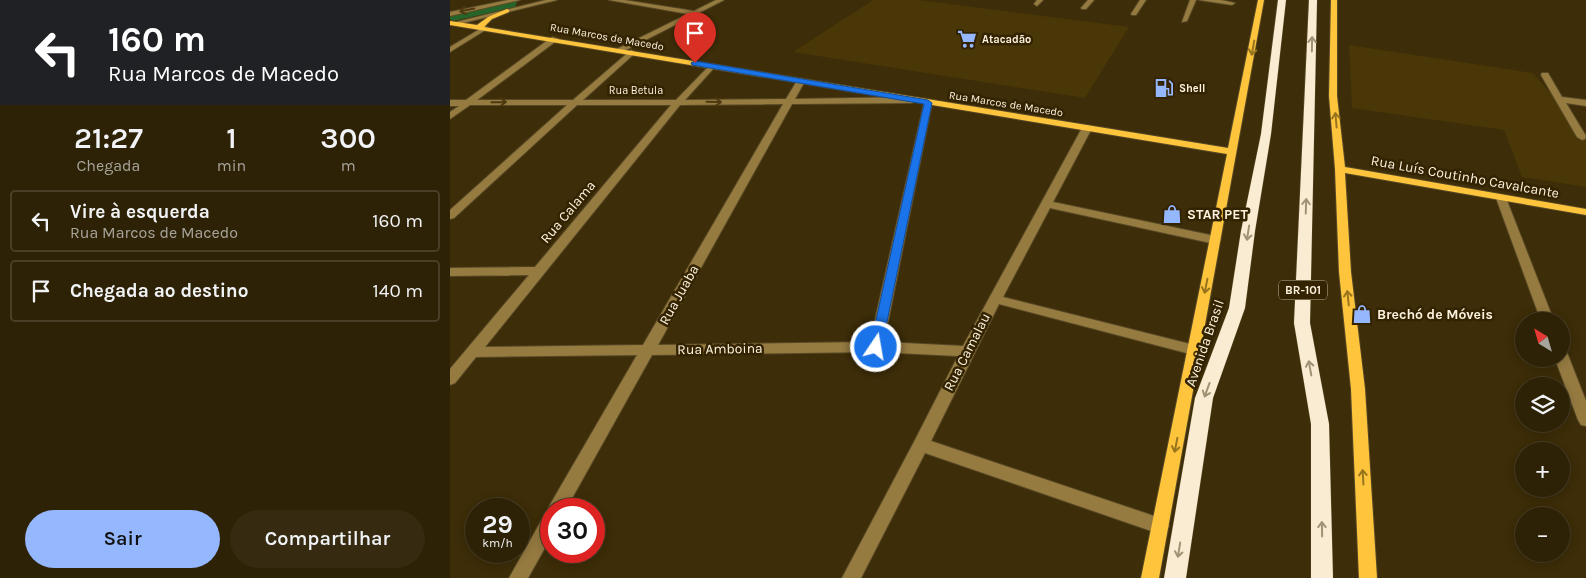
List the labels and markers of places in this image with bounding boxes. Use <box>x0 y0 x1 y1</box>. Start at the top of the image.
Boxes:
pin <box>674 12 716 63</box>
supermarket icon: Atacadão <box>956 28 978 50</box>
place label: Atacadão <box>982 33 1031 46</box>
fuel station icon: Shell <box>1153 77 1175 99</box>
place label: Shell <box>1179 82 1205 95</box>
shop icon: STAR PET <box>1161 203 1183 225</box>
place label: STAR PET <box>1187 206 1248 223</box>
shop icon: Brechó de Móveis <box>1351 303 1373 325</box>
place label: Brechó de Móveis <box>1377 306 1493 323</box>

